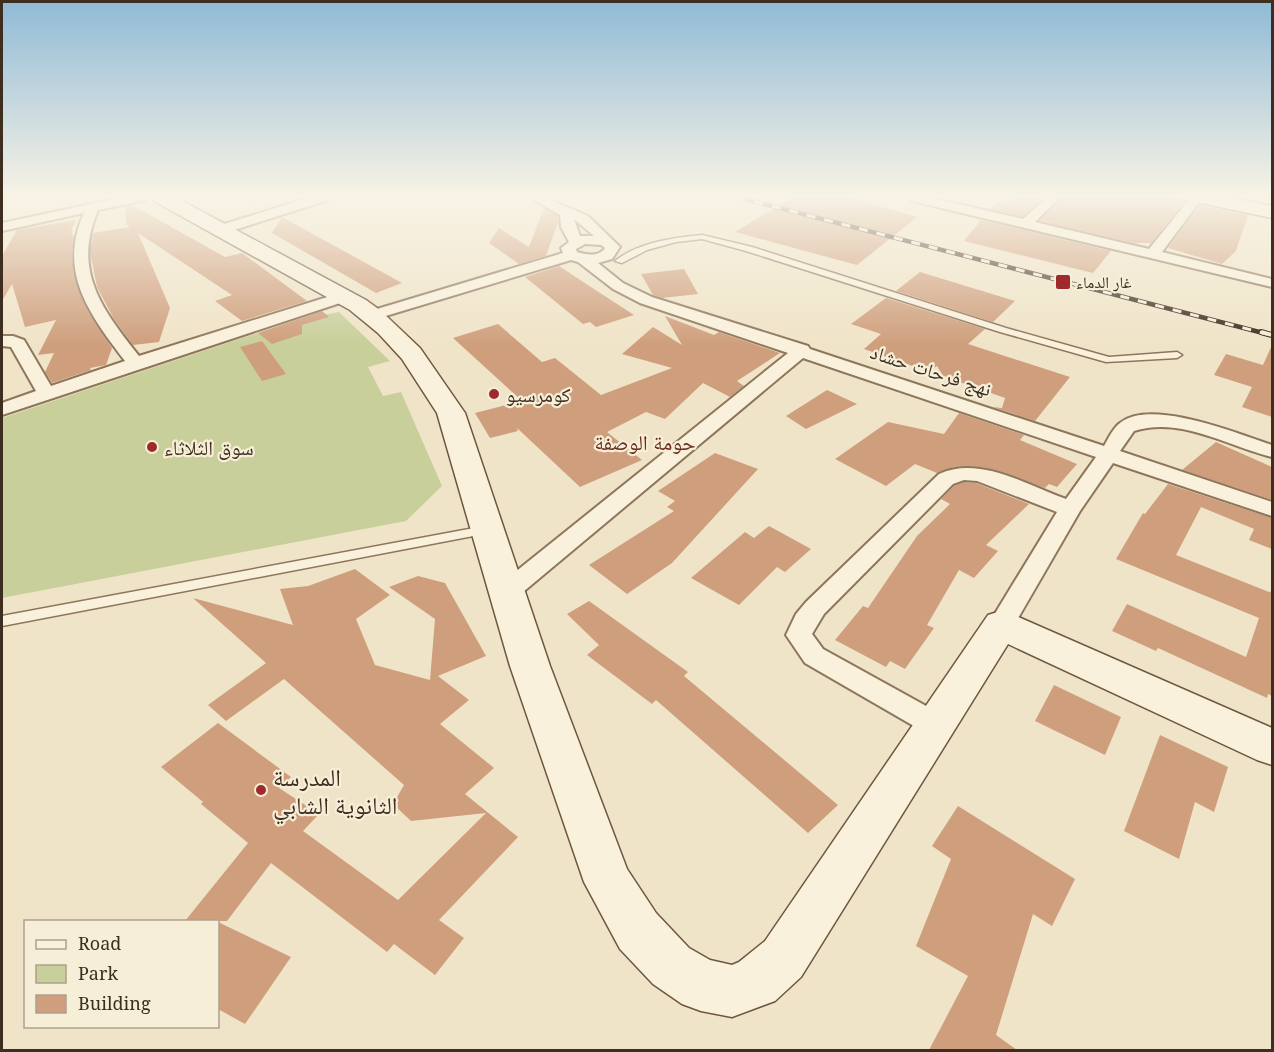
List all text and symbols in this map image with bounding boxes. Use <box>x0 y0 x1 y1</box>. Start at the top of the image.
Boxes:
place label: غار الدماء <box>1076 271 1132 293</box>
marker: غار الدماء <box>1054 273 1072 291</box>
street label: نهج فرحات حشاد <box>867 338 995 402</box>
place label: كومرسيو <box>506 381 571 408</box>
marker: كومرسيو <box>487 387 501 401</box>
district label: حومة الوصفة <box>594 428 696 456</box>
place label: سوق الثلاثاء <box>164 434 254 461</box>
marker: سوق الثلاثاء <box>145 440 159 454</box>
place label: المدرسة الثانوية الشابي <box>273 760 398 825</box>
marker: المدرسة الثانوية الشابي <box>254 783 268 797</box>
legend <box>24 920 219 1028</box>
text: Road <box>78 931 121 955</box>
text: Park <box>78 961 118 985</box>
text: Building <box>78 991 151 1015</box>

